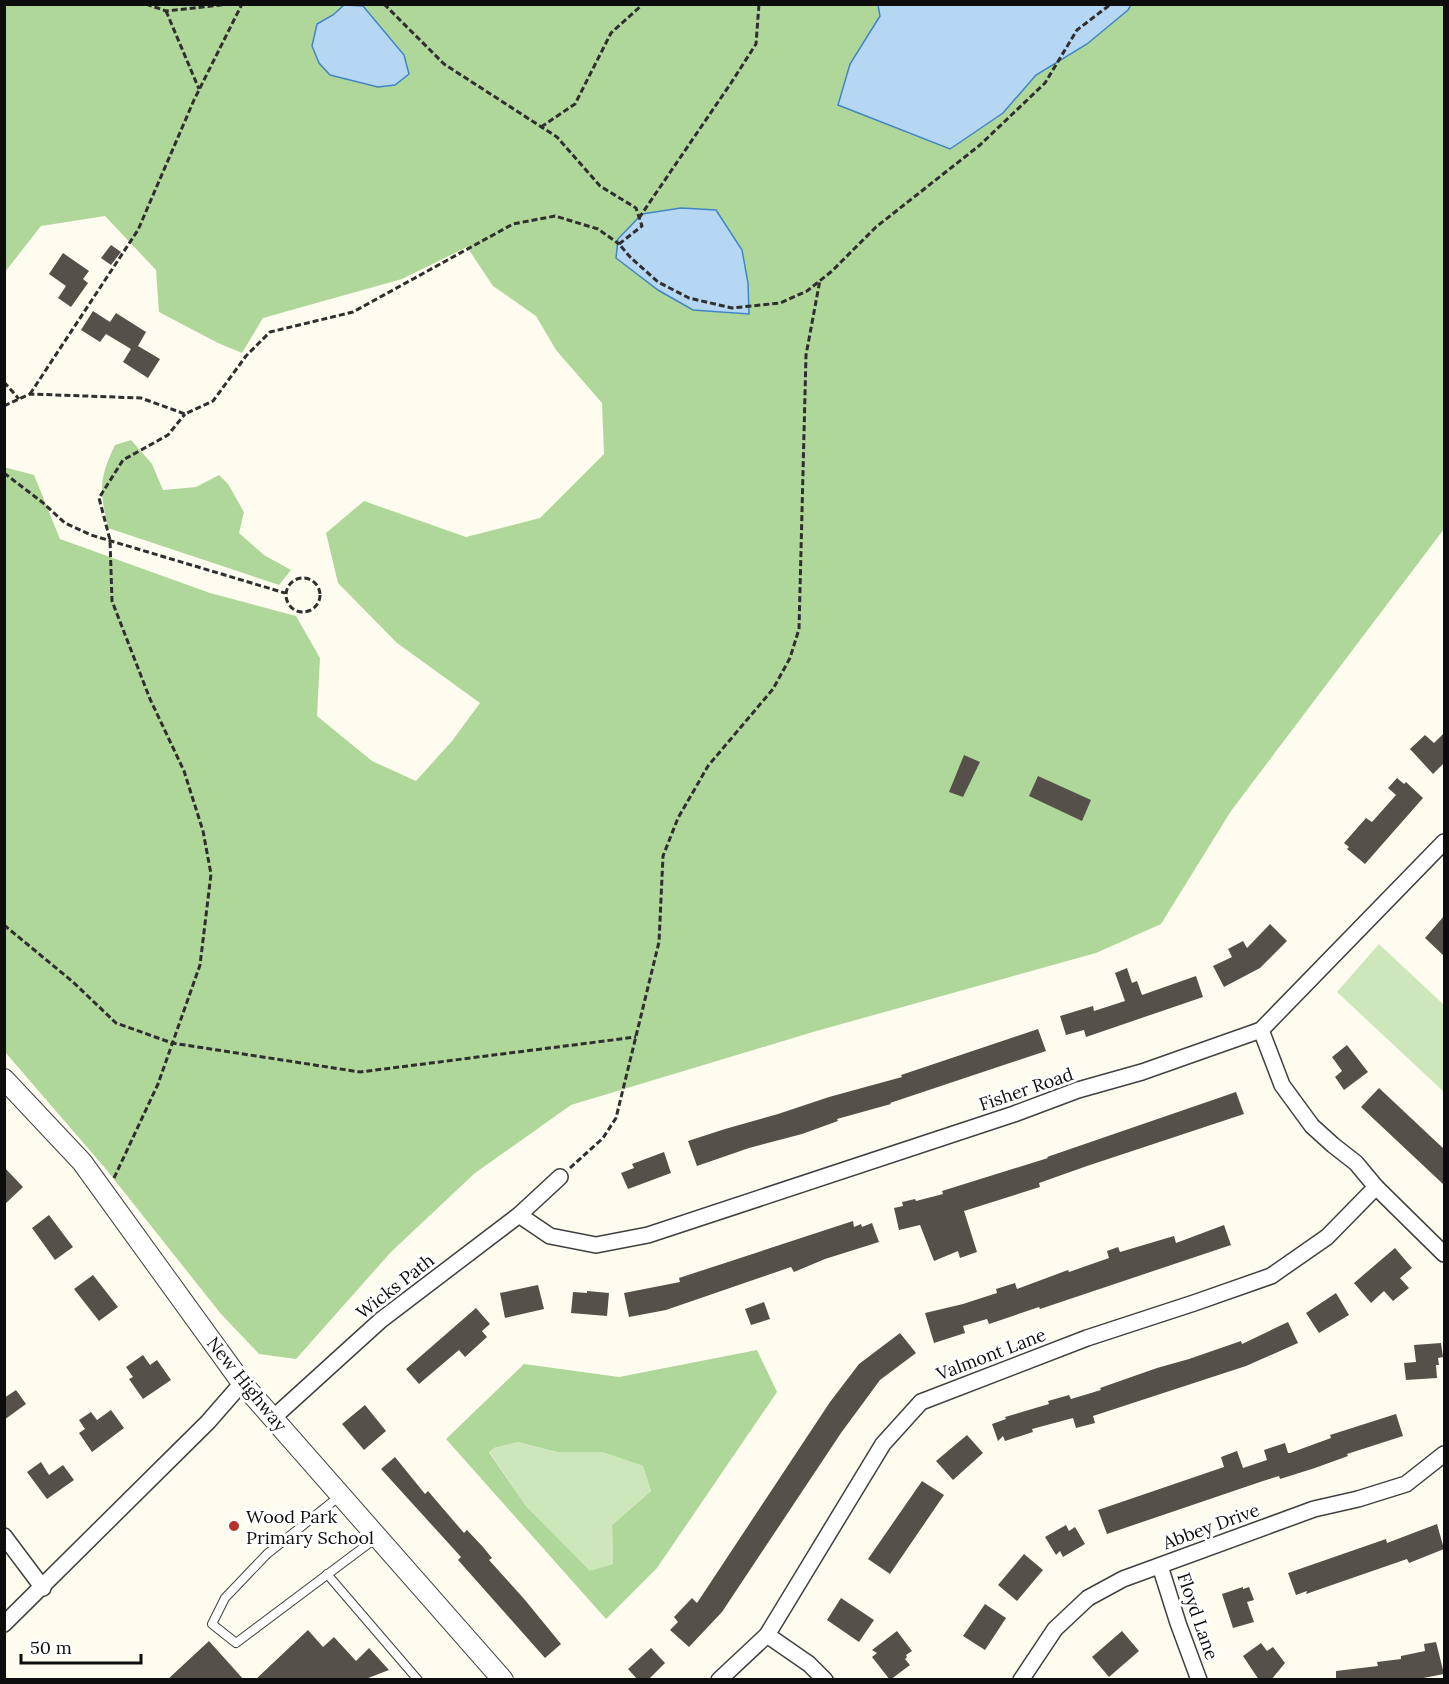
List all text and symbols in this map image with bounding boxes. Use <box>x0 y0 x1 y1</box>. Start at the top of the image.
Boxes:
street label: Fisher Road <box>976 1062 1076 1116</box>
street label: Wicks Path <box>351 1248 439 1324</box>
street label: Valmont Lane <box>932 1323 1049 1386</box>
street label: New Highway <box>202 1332 293 1436</box>
street label: Abbey Drive <box>1159 1498 1263 1554</box>
place label: Wood Park Primary School <box>246 1505 374 1549</box>
marker: Wood Park Primary School <box>227 1519 241 1533</box>
street label: Floyd Lane <box>1172 1569 1224 1663</box>
scale bar <box>21 1627 141 1665</box>
text: 50 m <box>30 1636 72 1659</box>

